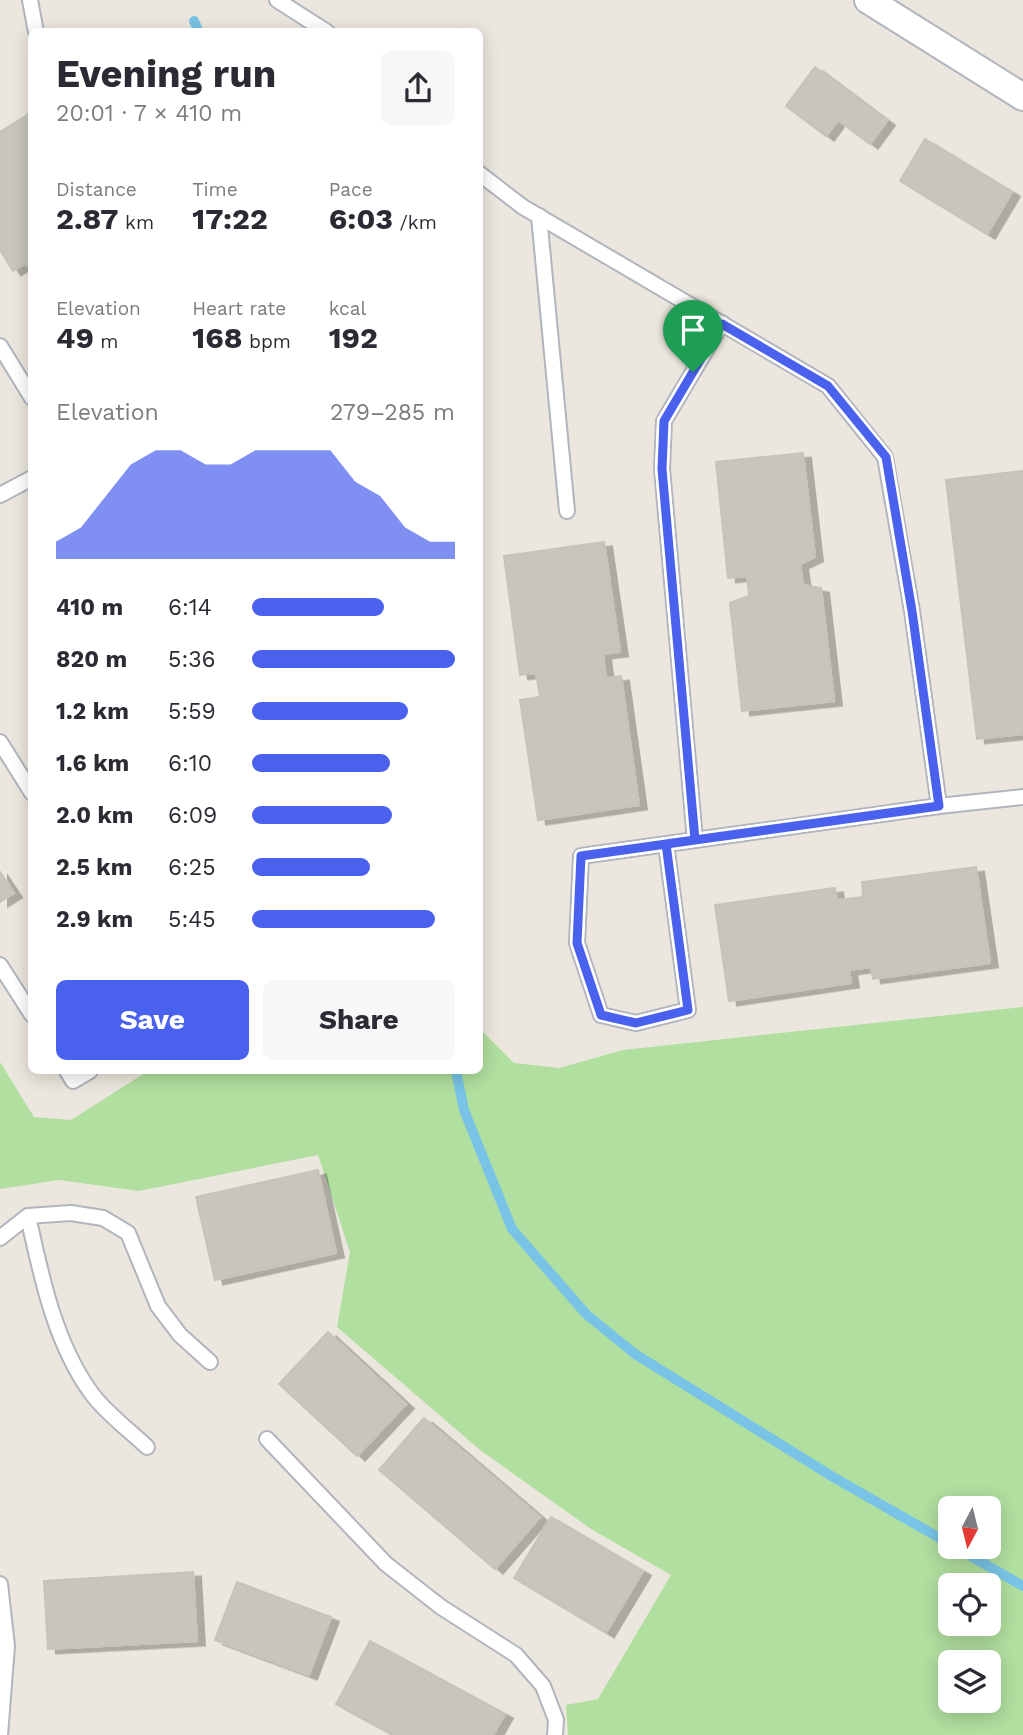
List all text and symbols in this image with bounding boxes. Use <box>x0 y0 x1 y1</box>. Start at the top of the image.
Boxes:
button: share <box>381 51 455 125</box>
text: Evening run <box>56 52 276 96</box>
text: 20:01 · 7 × 410 m <box>56 100 242 127</box>
text: Distance <box>56 178 137 201</box>
text: Time <box>192 178 238 201</box>
text: Pace <box>329 178 373 201</box>
text: 2.87 <box>56 201 119 236</box>
text: 17:22 <box>192 201 268 236</box>
text: 6:03 <box>329 201 393 236</box>
text: km <box>119 211 154 234</box>
text: /km <box>393 211 437 234</box>
text: Elevation <box>56 297 141 320</box>
text: Heart rate <box>192 297 286 320</box>
text: kcal <box>329 297 366 320</box>
pin <box>663 300 723 372</box>
icon: arrive <box>674 311 712 349</box>
text: 49 <box>56 320 94 355</box>
text: 168 <box>192 320 243 355</box>
text: 192 <box>329 320 378 355</box>
text: m <box>94 330 118 353</box>
text: bpm <box>243 330 291 353</box>
text: Elevation <box>56 399 159 426</box>
text: 279–285 m <box>330 399 455 426</box>
text: 410 m <box>56 594 123 621</box>
text: 6:14 <box>168 594 212 621</box>
text: 820 m <box>56 646 127 673</box>
text: 5:36 <box>168 646 216 673</box>
text: 1.2 km <box>56 698 129 725</box>
text: 5:59 <box>168 698 216 725</box>
text: 1.6 km <box>56 750 129 777</box>
text: 6:10 <box>168 750 212 777</box>
text: 2.0 km <box>56 802 134 829</box>
text: 6:09 <box>168 802 217 829</box>
text: 2.5 km <box>56 854 132 881</box>
text: 6:25 <box>168 854 216 881</box>
text: 2.9 km <box>56 906 133 933</box>
text: 5:45 <box>168 906 216 933</box>
button: Save <box>56 980 249 1060</box>
button: Share <box>263 980 455 1060</box>
north arrow <box>938 1496 1001 1559</box>
map controls <box>938 1496 1001 1713</box>
button: locate <box>938 1573 1001 1636</box>
button: layers <box>938 1650 1001 1713</box>

